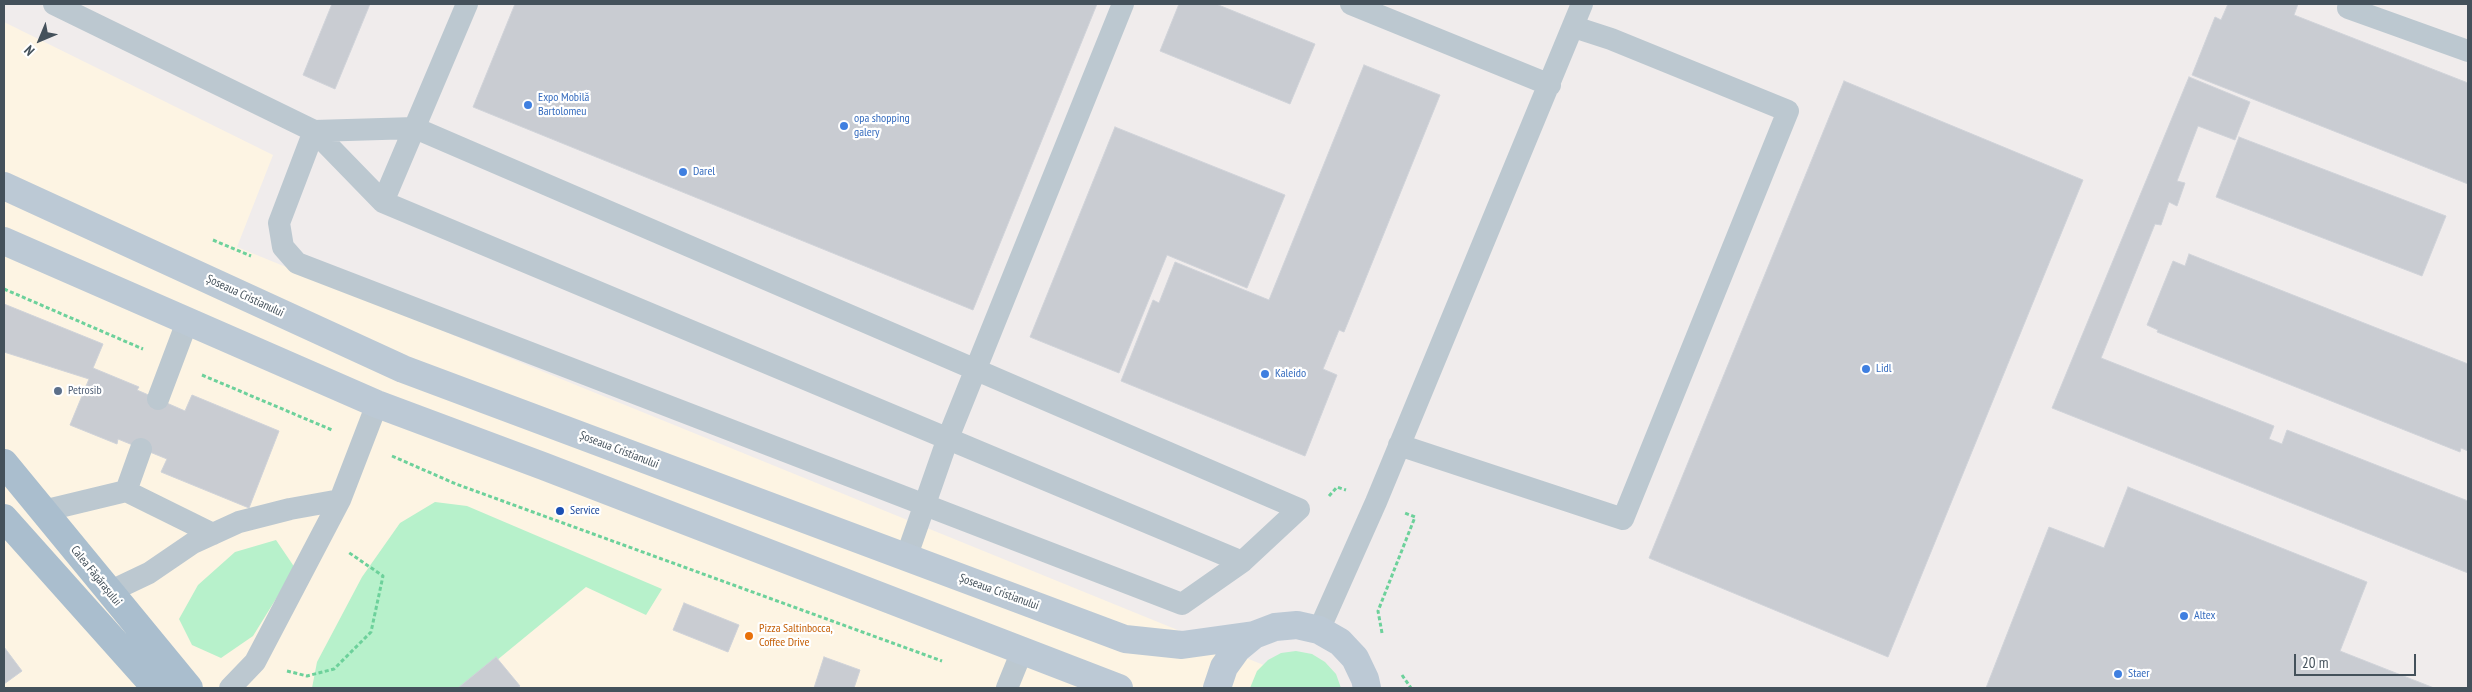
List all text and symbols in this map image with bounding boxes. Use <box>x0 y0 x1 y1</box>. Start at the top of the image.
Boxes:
north arrow <box>15 15 65 65</box>
text: N <box>20 42 38 60</box>
place label: Expo Mobilă Bartolomeu <box>538 91 589 119</box>
marker: Expo Mobilă Bartolomeu <box>522 99 534 111</box>
place label: opa shopping galery <box>854 112 910 140</box>
marker: opa shopping galery <box>838 120 850 132</box>
place label: Darel <box>693 165 715 179</box>
marker: Darel <box>677 166 689 178</box>
street label: Șoseaua Cristianului <box>204 272 286 320</box>
place label: Lidl <box>1876 362 1892 376</box>
marker: Lidl <box>1860 363 1872 375</box>
place label: Kaleido <box>1275 367 1306 381</box>
marker: Kaleido <box>1259 368 1271 380</box>
place label: Petrosib <box>68 384 102 398</box>
marker: Petrosib <box>52 385 64 397</box>
street label: Șoseaua Cristianului <box>577 428 661 472</box>
place label: Service <box>570 504 600 518</box>
marker: Service <box>554 505 566 517</box>
street label: Calea Făgărașului <box>67 543 125 609</box>
street label: Șoseaua Cristianului <box>957 571 1041 613</box>
place label: Altex <box>2194 609 2215 623</box>
marker: Altex <box>2178 610 2190 622</box>
place label: Pizza Saltinbocca, Coffee Drive <box>759 622 833 650</box>
marker: Pizza Saltinbocca, Coffee Drive <box>743 630 755 642</box>
scale bar <box>2297 644 2420 676</box>
text: 20 m <box>2302 653 2328 672</box>
place label: Staer <box>2128 667 2149 681</box>
marker: Staer <box>2112 668 2124 680</box>

